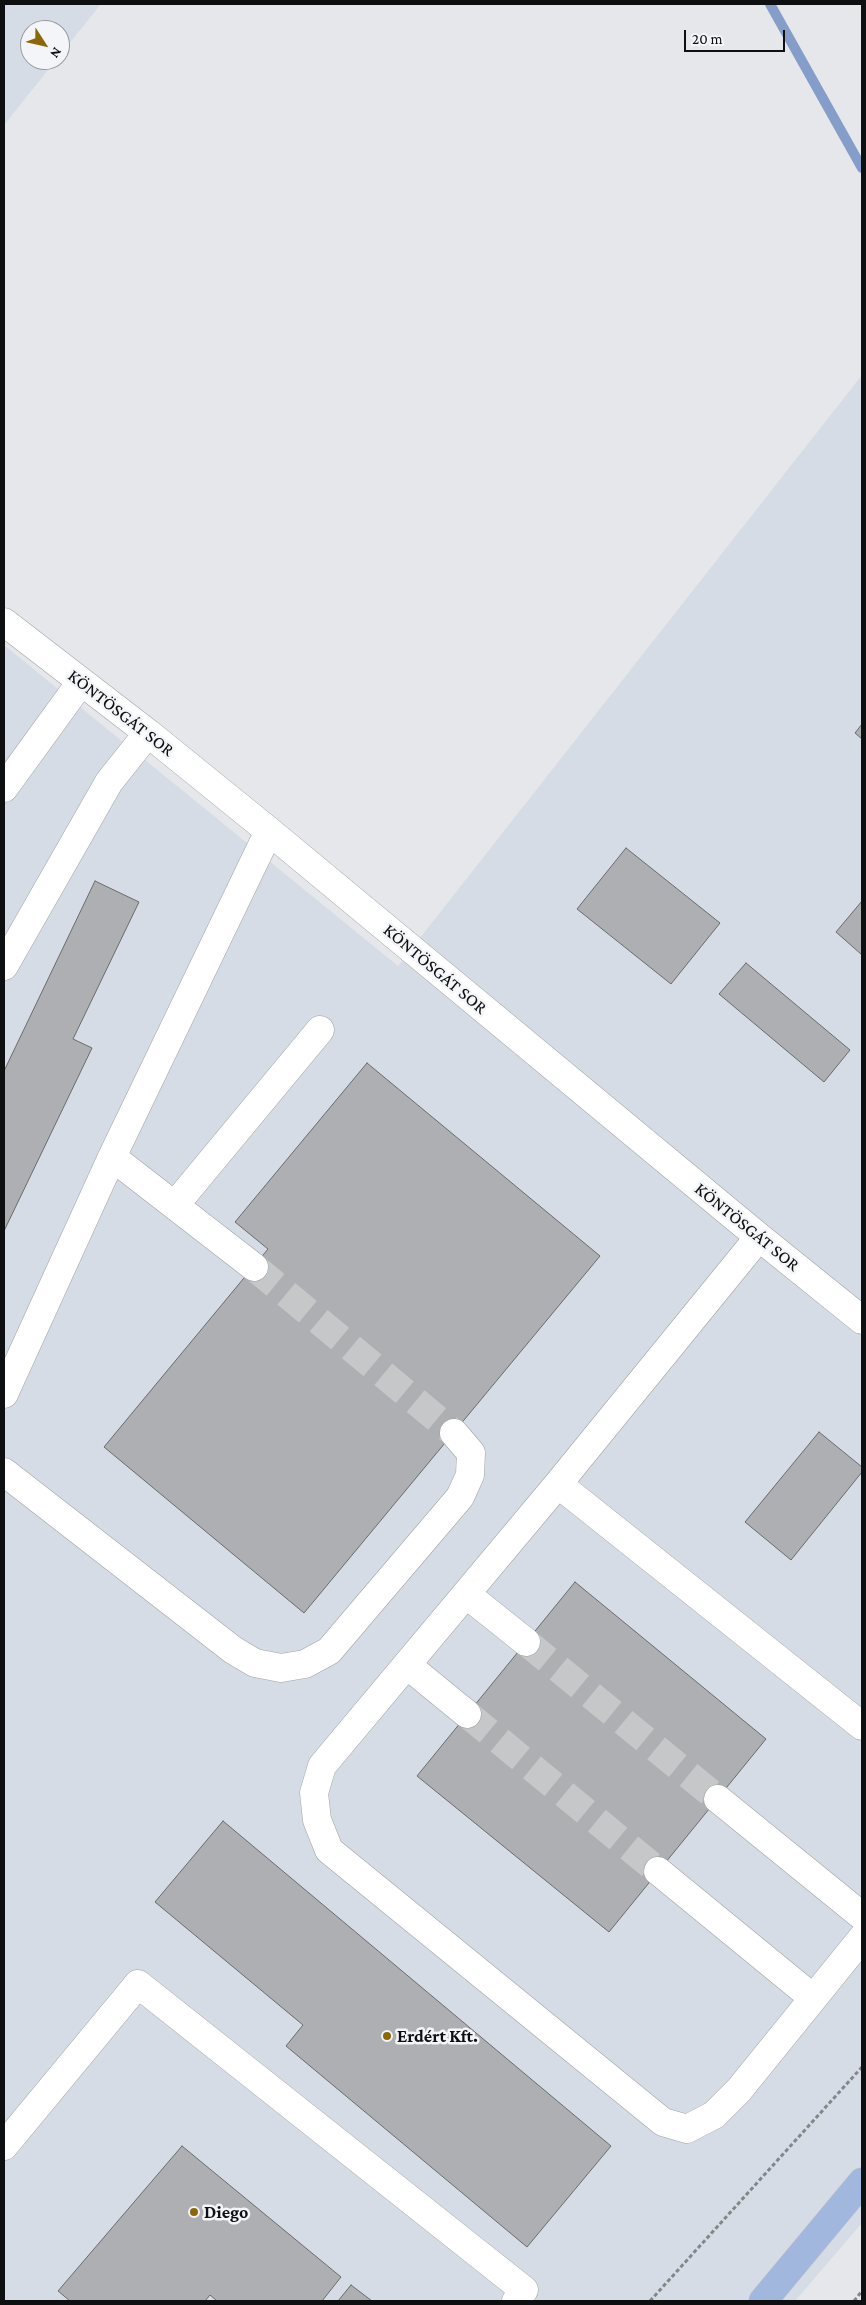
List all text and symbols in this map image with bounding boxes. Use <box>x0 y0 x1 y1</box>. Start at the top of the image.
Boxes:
north arrow <box>20 20 70 70</box>
scale bar <box>686 20 787 52</box>
text: 20 m <box>692 31 723 47</box>
text: N <box>47 45 66 62</box>
street label: KÖNTÖSGÁT SOR <box>64 665 178 761</box>
street label: KÖNTÖSGÁT SOR <box>379 919 491 1019</box>
street label: KÖNTÖSGÁT SOR <box>690 1178 804 1276</box>
place label: Erdért Kft. <box>397 2025 478 2047</box>
marker: Erdért Kft. <box>381 2030 393 2042</box>
place label: Diego <box>204 2201 248 2223</box>
marker: Diego <box>188 2206 200 2218</box>

